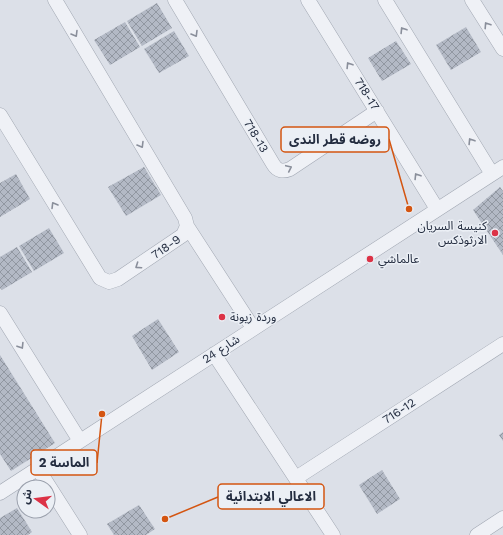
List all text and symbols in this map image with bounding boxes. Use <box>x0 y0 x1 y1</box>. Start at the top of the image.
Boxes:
one-way arrow <box>485 22 492 29</box>
one-way arrow <box>400 27 408 34</box>
one-way arrow <box>70 29 77 37</box>
one-way arrow <box>190 29 198 36</box>
one-way arrow <box>346 62 353 69</box>
street label: 718-17 <box>352 75 383 113</box>
street label: 718-13 <box>241 117 271 155</box>
callout: روضه قطر الندى <box>281 127 389 152</box>
text: روضه قطر الندى <box>289 132 381 147</box>
one-way arrow <box>468 138 476 145</box>
one-way arrow <box>137 141 144 148</box>
one-way arrow <box>285 165 293 173</box>
one-way arrow <box>414 173 422 180</box>
one-way arrow <box>51 202 59 209</box>
place label: كنيسة السريان الارثوذكس <box>417 219 488 247</box>
marker: كنيسة السريان الارثوذكس <box>490 228 500 238</box>
street label: 718-9 <box>149 232 183 262</box>
place label: عالماشي <box>378 252 419 269</box>
marker: عالماشي <box>365 254 375 264</box>
one-way arrow <box>135 261 142 269</box>
place label: وردة زيونة <box>230 310 276 324</box>
marker: وردة زيونة <box>217 312 227 322</box>
street label: شارع 24 <box>200 332 243 368</box>
one-way arrow <box>16 342 23 349</box>
street label: 716-12 <box>380 395 418 427</box>
callout: الماسة 2 <box>31 450 97 475</box>
text: الماسة 2 <box>39 455 89 470</box>
north arrow <box>16 479 56 519</box>
callout: الاعالي الابتدائية <box>218 484 324 509</box>
text: ش <box>19 488 35 506</box>
text: الاعالي الابتدائية <box>226 489 316 507</box>

